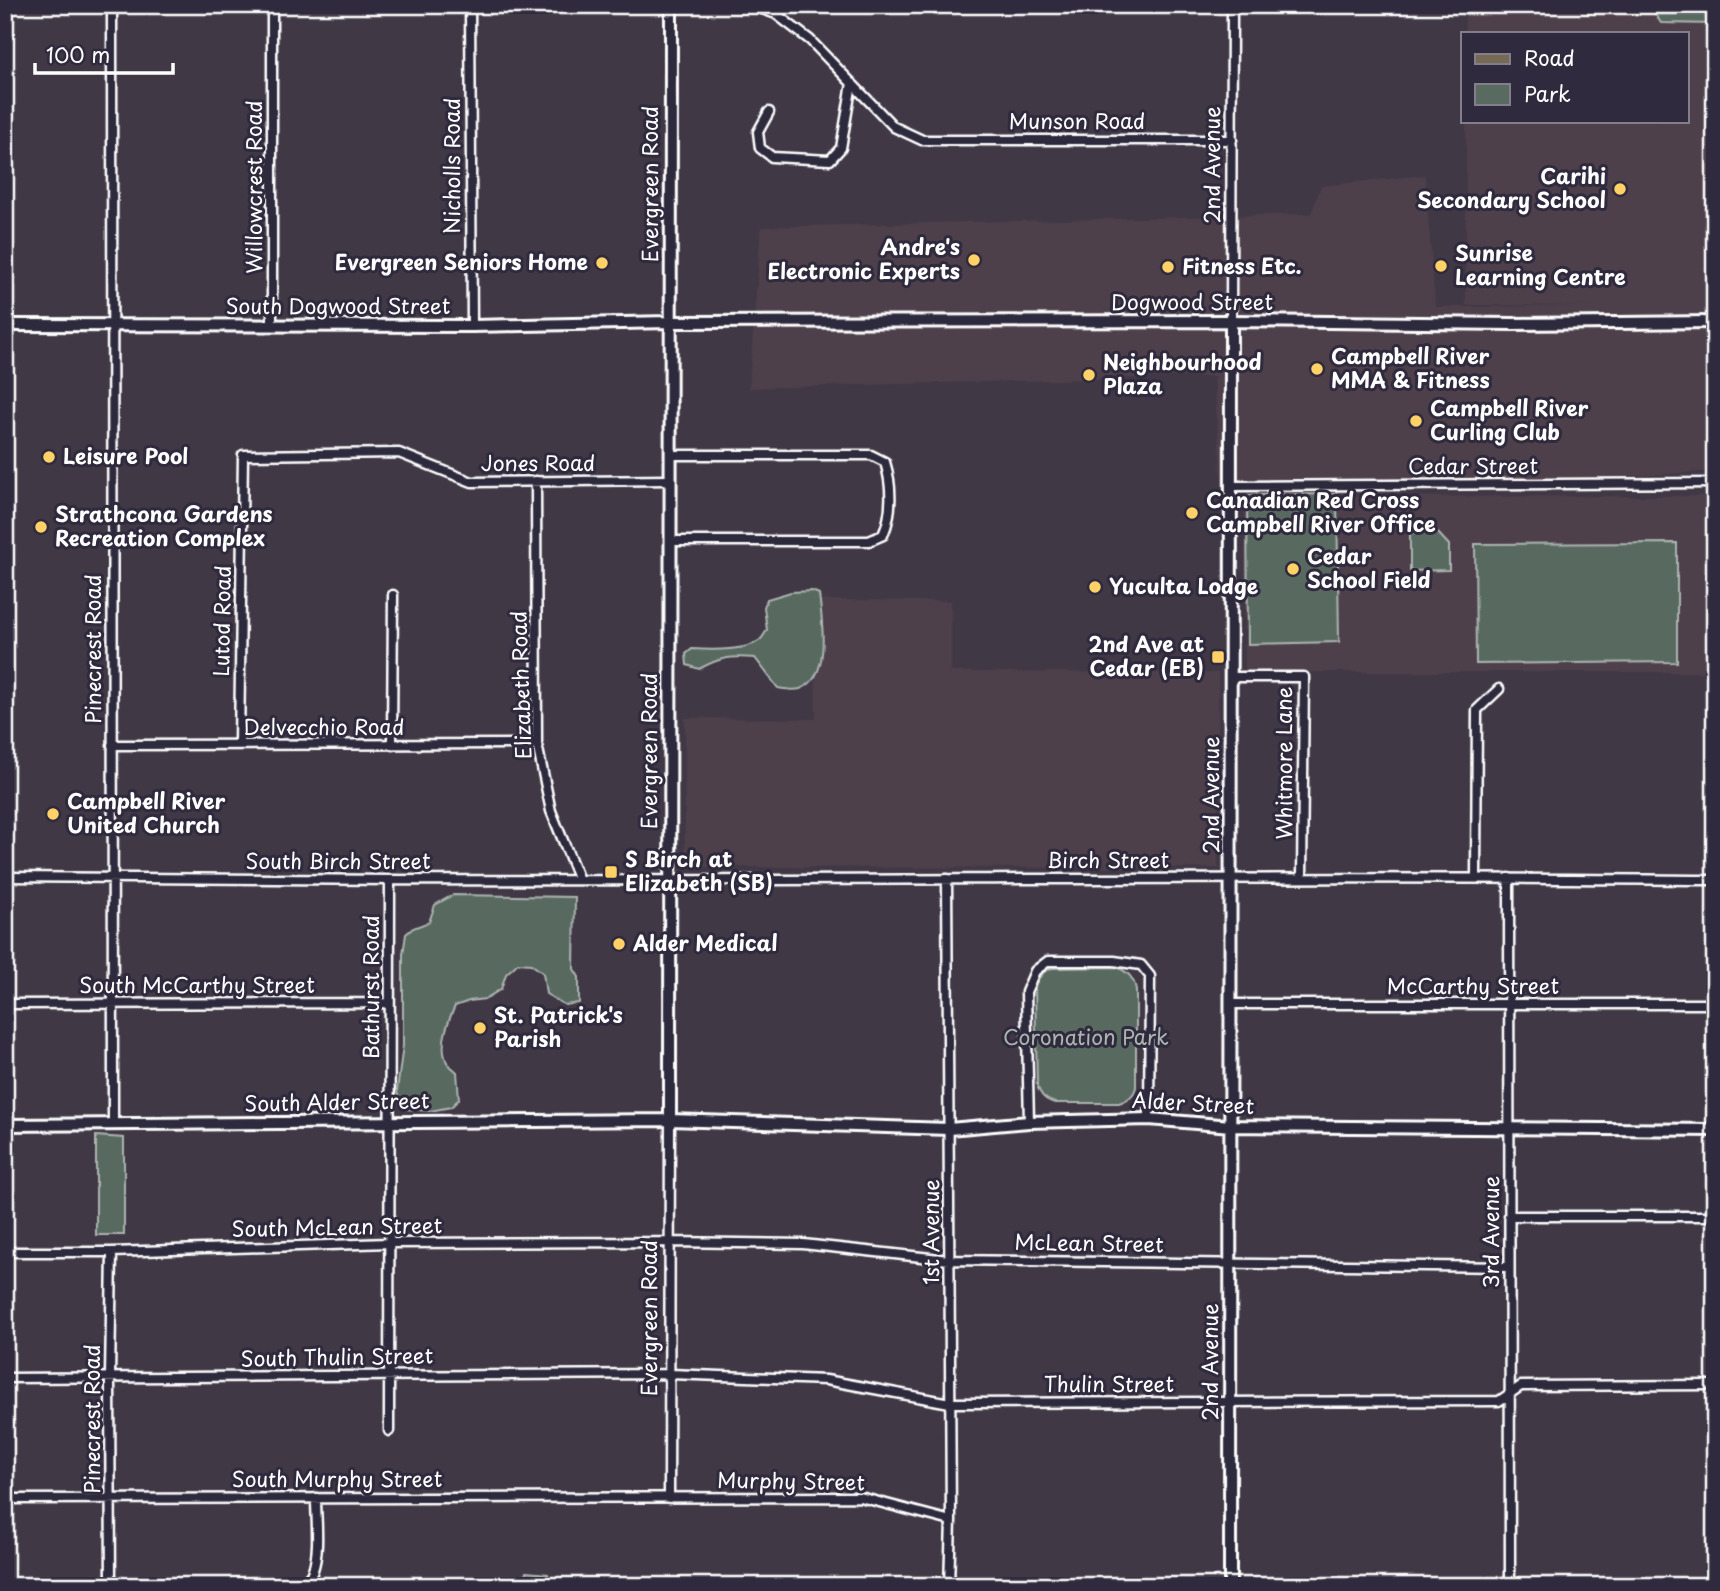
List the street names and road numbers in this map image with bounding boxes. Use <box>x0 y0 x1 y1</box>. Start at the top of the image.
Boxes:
street label: Nicholls Road <box>435 98 467 234</box>
street label: Willowcrest Road <box>237 100 269 274</box>
street label: Munson Road <box>1009 104 1145 136</box>
street label: Evergreen Road <box>633 106 665 262</box>
street label: 2nd Avenue <box>1195 106 1227 224</box>
street label: Dogwood Street <box>1111 285 1273 317</box>
street label: South Dogwood Street <box>226 289 450 321</box>
street label: Jones Road <box>481 446 595 478</box>
street label: Cedar Street <box>1408 449 1538 481</box>
street label: Lutod Road <box>204 565 238 677</box>
street label: Pinecrest Road <box>76 574 108 724</box>
street label: Elizabeth Road <box>501 610 539 760</box>
street label: Evergreen Road <box>632 673 664 829</box>
street label: Whitmore Lane <box>1267 687 1299 839</box>
street label: Delvecchio Road <box>243 710 405 742</box>
street label: 2nd Avenue <box>1194 736 1226 854</box>
street label: Birch Street <box>1047 843 1169 875</box>
street label: South Birch Street <box>246 844 430 876</box>
street label: Bathurst Road <box>354 915 386 1059</box>
street label: South McCarthy Street <box>79 968 315 1000</box>
street label: McCarthy Street <box>1387 969 1559 1001</box>
street label: South Alder Street <box>244 1083 430 1119</box>
street label: Alder Street <box>1131 1083 1255 1121</box>
street label: 3rd Avenue <box>1474 1176 1506 1288</box>
street label: 1st Avenue <box>914 1179 946 1285</box>
street label: South McLean Street <box>231 1208 443 1244</box>
street label: McLean Street <box>1014 1225 1164 1259</box>
street label: Evergreen Road <box>632 1240 664 1396</box>
street label: 2nd Avenue <box>1193 1303 1225 1421</box>
street label: South Thulin Street <box>240 1338 434 1374</box>
street label: Pinecrest Road <box>75 1344 107 1494</box>
street label: Thulin Street <box>1044 1367 1174 1399</box>
street label: South Murphy Street <box>232 1462 442 1494</box>
street label: Murphy Street <box>717 1463 865 1497</box>

